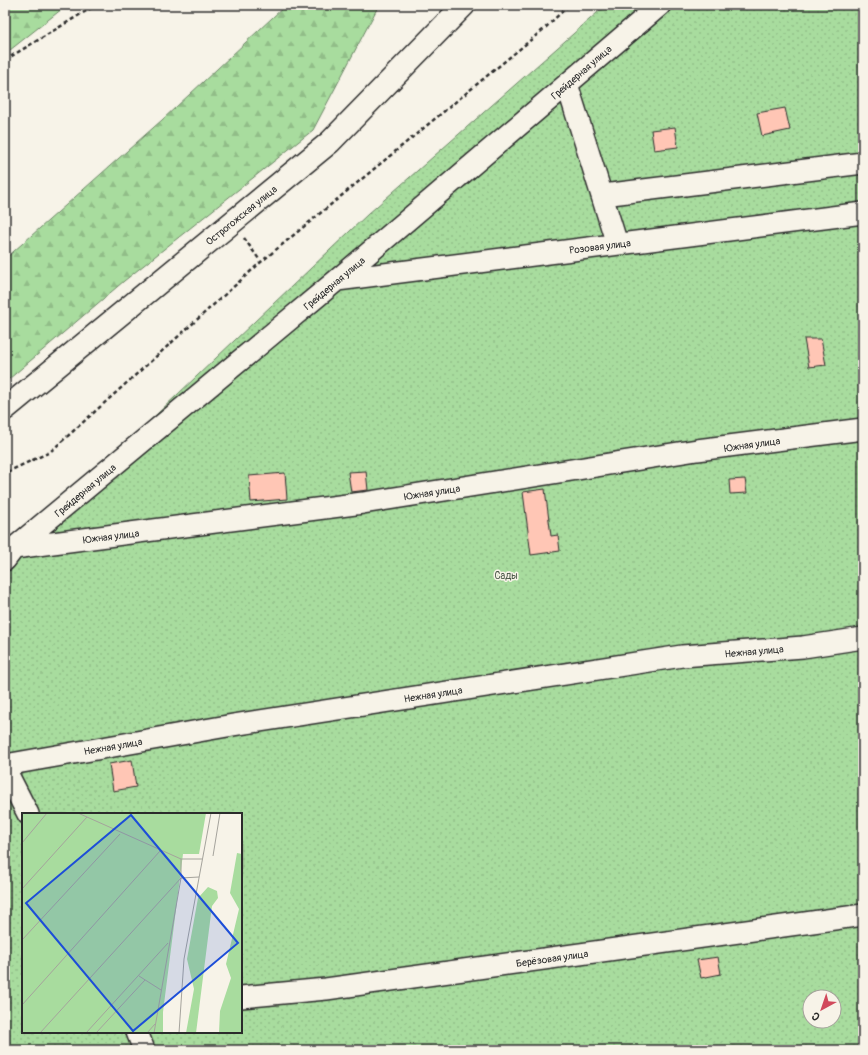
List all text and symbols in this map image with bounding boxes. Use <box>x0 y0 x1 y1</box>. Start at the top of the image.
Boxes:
street label: Грейдерная улица <box>549 43 615 102</box>
street label: Острогожская улица <box>204 183 280 248</box>
street label: Розовая улица <box>569 237 632 257</box>
street label: Грейдерная улица <box>302 254 368 313</box>
street label: Южная улица <box>723 435 781 455</box>
street label: Грейдерная улица <box>53 461 119 520</box>
street label: Южная улица <box>403 483 461 503</box>
street label: Южная улица <box>82 528 140 546</box>
park label: Сады <box>494 570 518 582</box>
street label: Нежная улица <box>724 643 784 661</box>
street label: Нежная улица <box>403 684 464 706</box>
street label: Нежная улица <box>83 736 144 758</box>
inset map <box>22 813 242 1033</box>
street label: Берёзовая улица <box>515 948 589 970</box>
north arrow <box>802 989 842 1029</box>
text: С <box>809 1009 823 1023</box>

